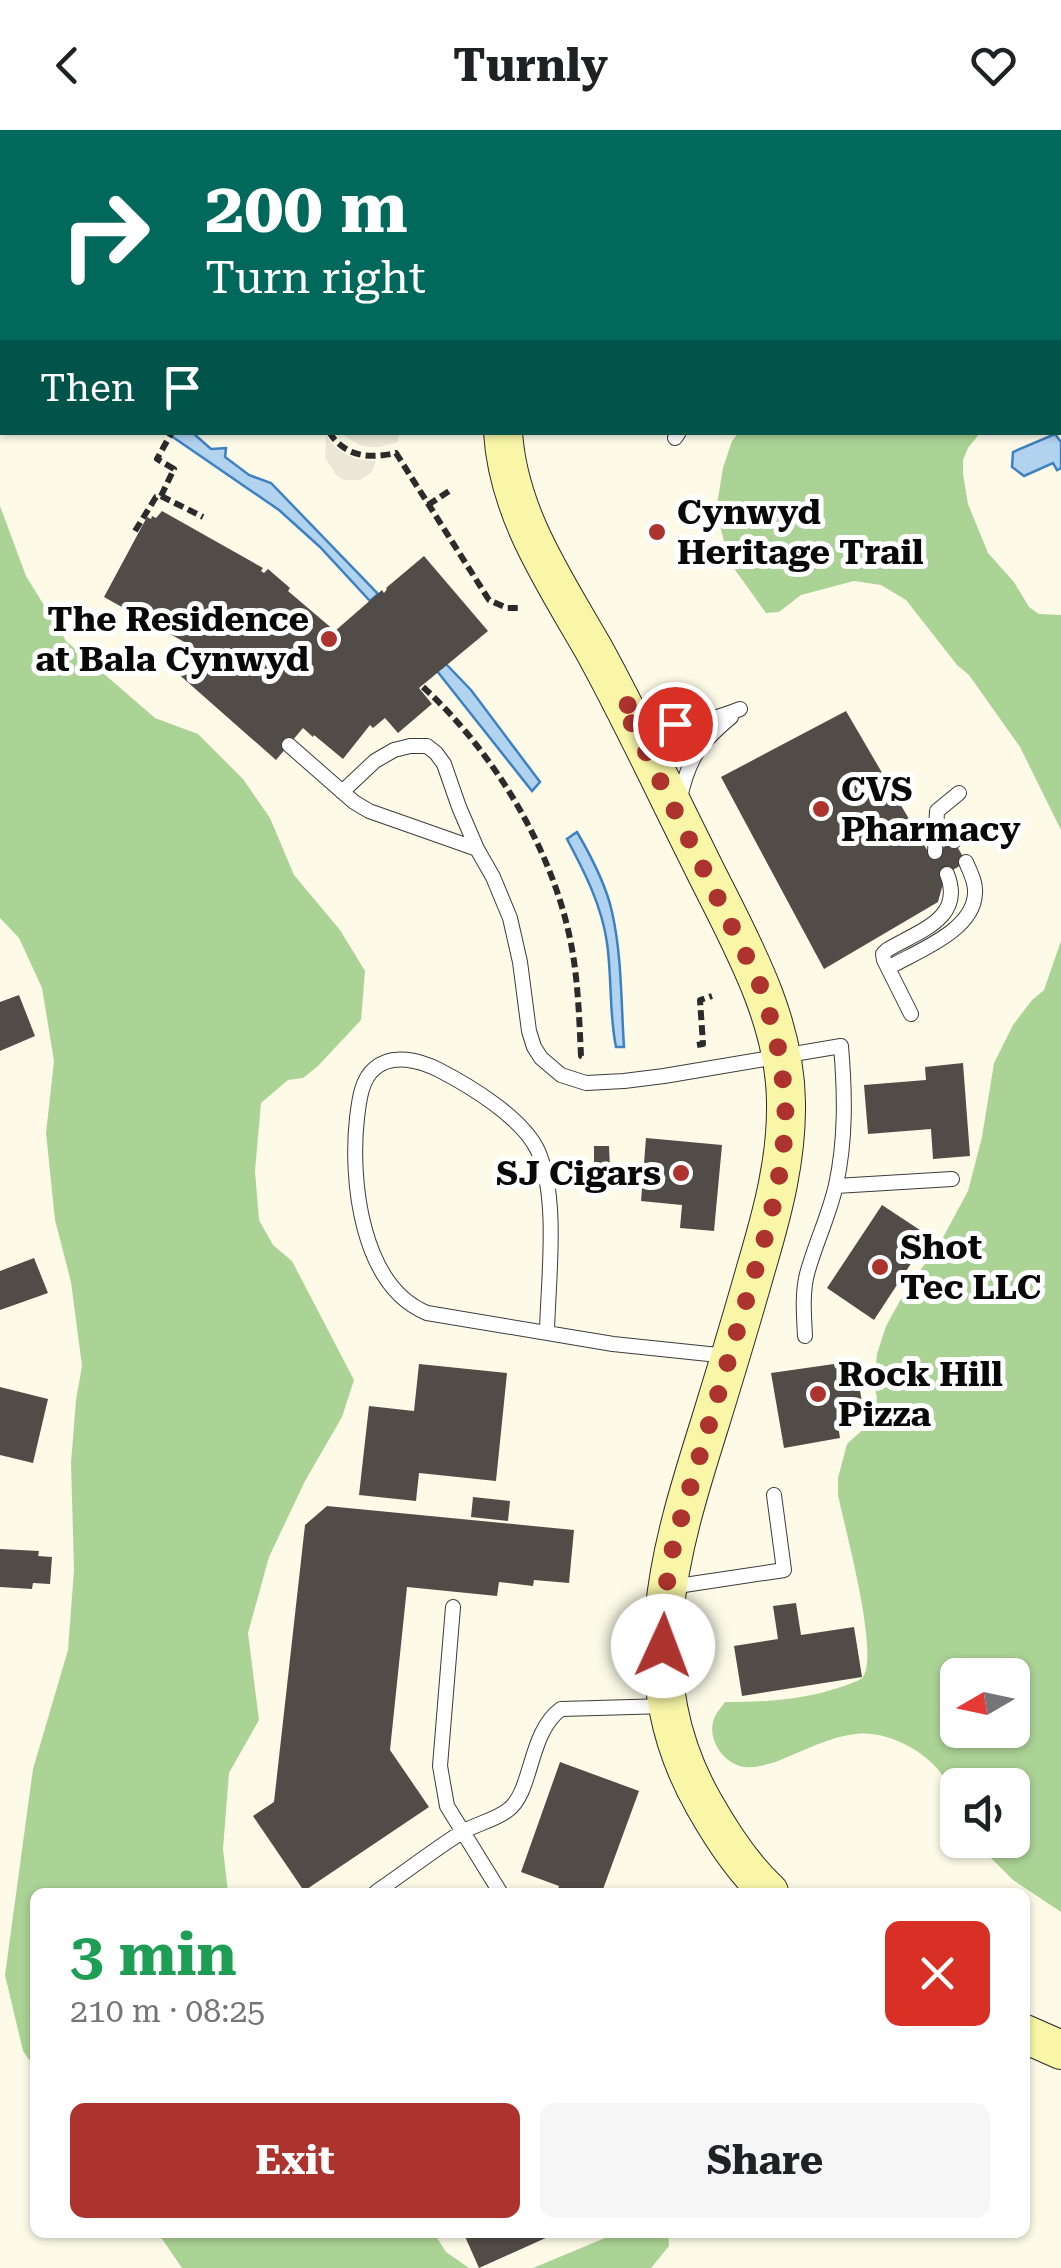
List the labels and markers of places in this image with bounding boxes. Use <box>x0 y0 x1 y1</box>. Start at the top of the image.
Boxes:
place label: Cynwyd Heritage Trail <box>677 492 924 573</box>
marker: Cynwyd Heritage Trail <box>646 521 668 543</box>
place label: The Residence at Bala Cynwyd <box>35 599 309 680</box>
marker: The Residence at Bala Cynwyd <box>318 628 340 650</box>
pin <box>633 682 718 767</box>
place label: CVS Pharmacy <box>841 769 1021 850</box>
marker: CVS Pharmacy <box>810 798 832 820</box>
place label: SJ Cigars <box>496 1153 661 1194</box>
marker: SJ Cigars <box>670 1162 692 1184</box>
place label: Shot Tec LLC <box>900 1227 1041 1308</box>
marker: Shot Tec LLC <box>869 1256 891 1278</box>
place label: Rock Hill Pizza <box>838 1354 1003 1435</box>
marker: Rock Hill Pizza <box>807 1383 829 1405</box>

